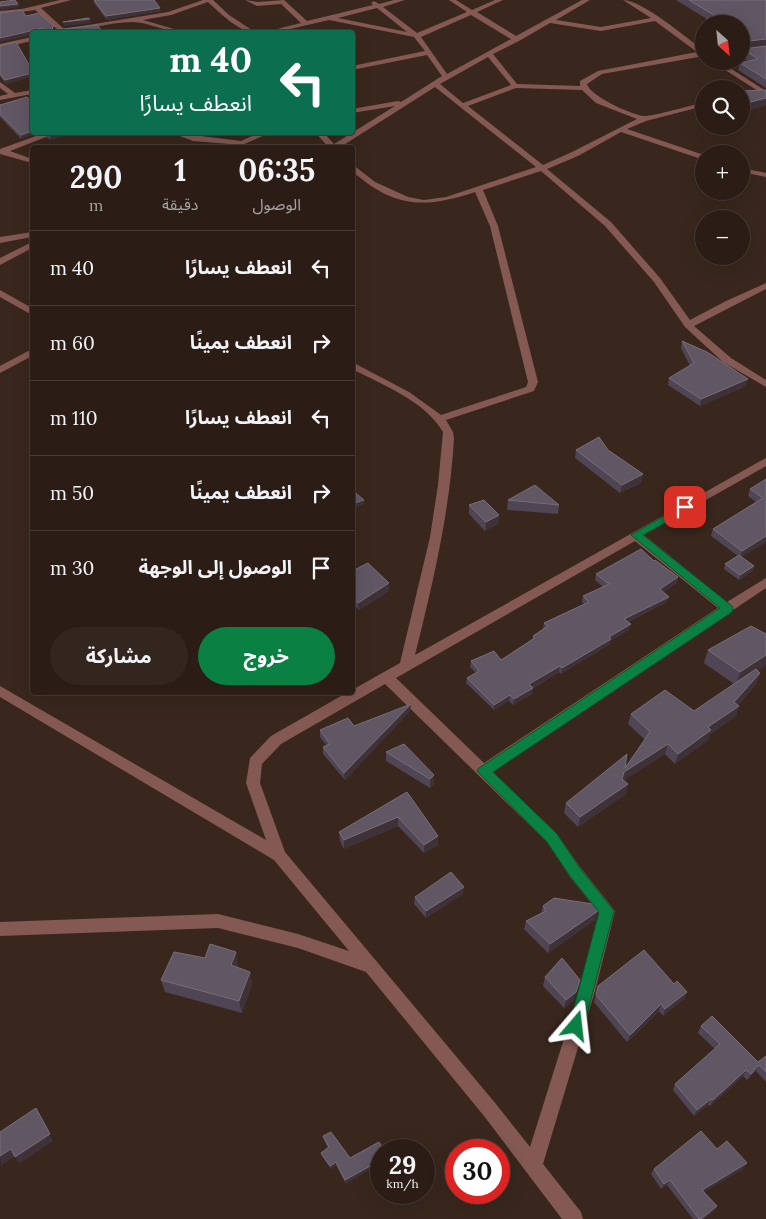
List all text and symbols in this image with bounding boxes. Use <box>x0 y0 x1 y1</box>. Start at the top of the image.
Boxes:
north arrow <box>695 15 750 70</box>
map controls <box>695 15 750 265</box>
text: 40 m <box>169 37 252 82</box>
icon: left <box>270 50 335 115</box>
button: search <box>695 80 750 135</box>
text: انعطف يسارًا <box>139 89 252 117</box>
button: + <box>695 145 750 200</box>
text: 1 <box>174 151 186 189</box>
text: 06:35 <box>238 151 315 189</box>
text: 290 <box>70 158 122 196</box>
text: دقيقة <box>162 194 199 214</box>
text: الوصول <box>252 194 301 214</box>
text: m <box>89 195 103 215</box>
button: − <box>695 210 750 265</box>
icon: left <box>307 254 335 282</box>
text: انعطف يسارًا <box>185 255 292 279</box>
text: 40 m <box>50 256 94 280</box>
icon: right <box>307 329 335 357</box>
text: انعطف يمينًا <box>190 330 292 354</box>
text: 60 m <box>50 331 95 355</box>
icon: left <box>307 404 335 432</box>
text: انعطف يسارًا <box>185 405 292 429</box>
text: 110 m <box>50 406 98 430</box>
icon: right <box>307 479 335 507</box>
text: انعطف يمينًا <box>190 480 292 504</box>
text: 50 m <box>50 481 94 505</box>
pin <box>664 486 706 528</box>
icon: arrive <box>671 493 699 521</box>
icon: arrive <box>307 554 335 582</box>
text: الوصول إلى الوجهة <box>139 555 292 579</box>
text: 30 m <box>50 556 94 580</box>
button: مشاركة <box>50 627 188 685</box>
button: خروج <box>198 627 335 685</box>
position arrow <box>549 999 601 1051</box>
speed limit sign: 30 <box>445 1139 510 1204</box>
text: 29 <box>389 1149 416 1181</box>
text: km/h <box>386 1176 419 1191</box>

